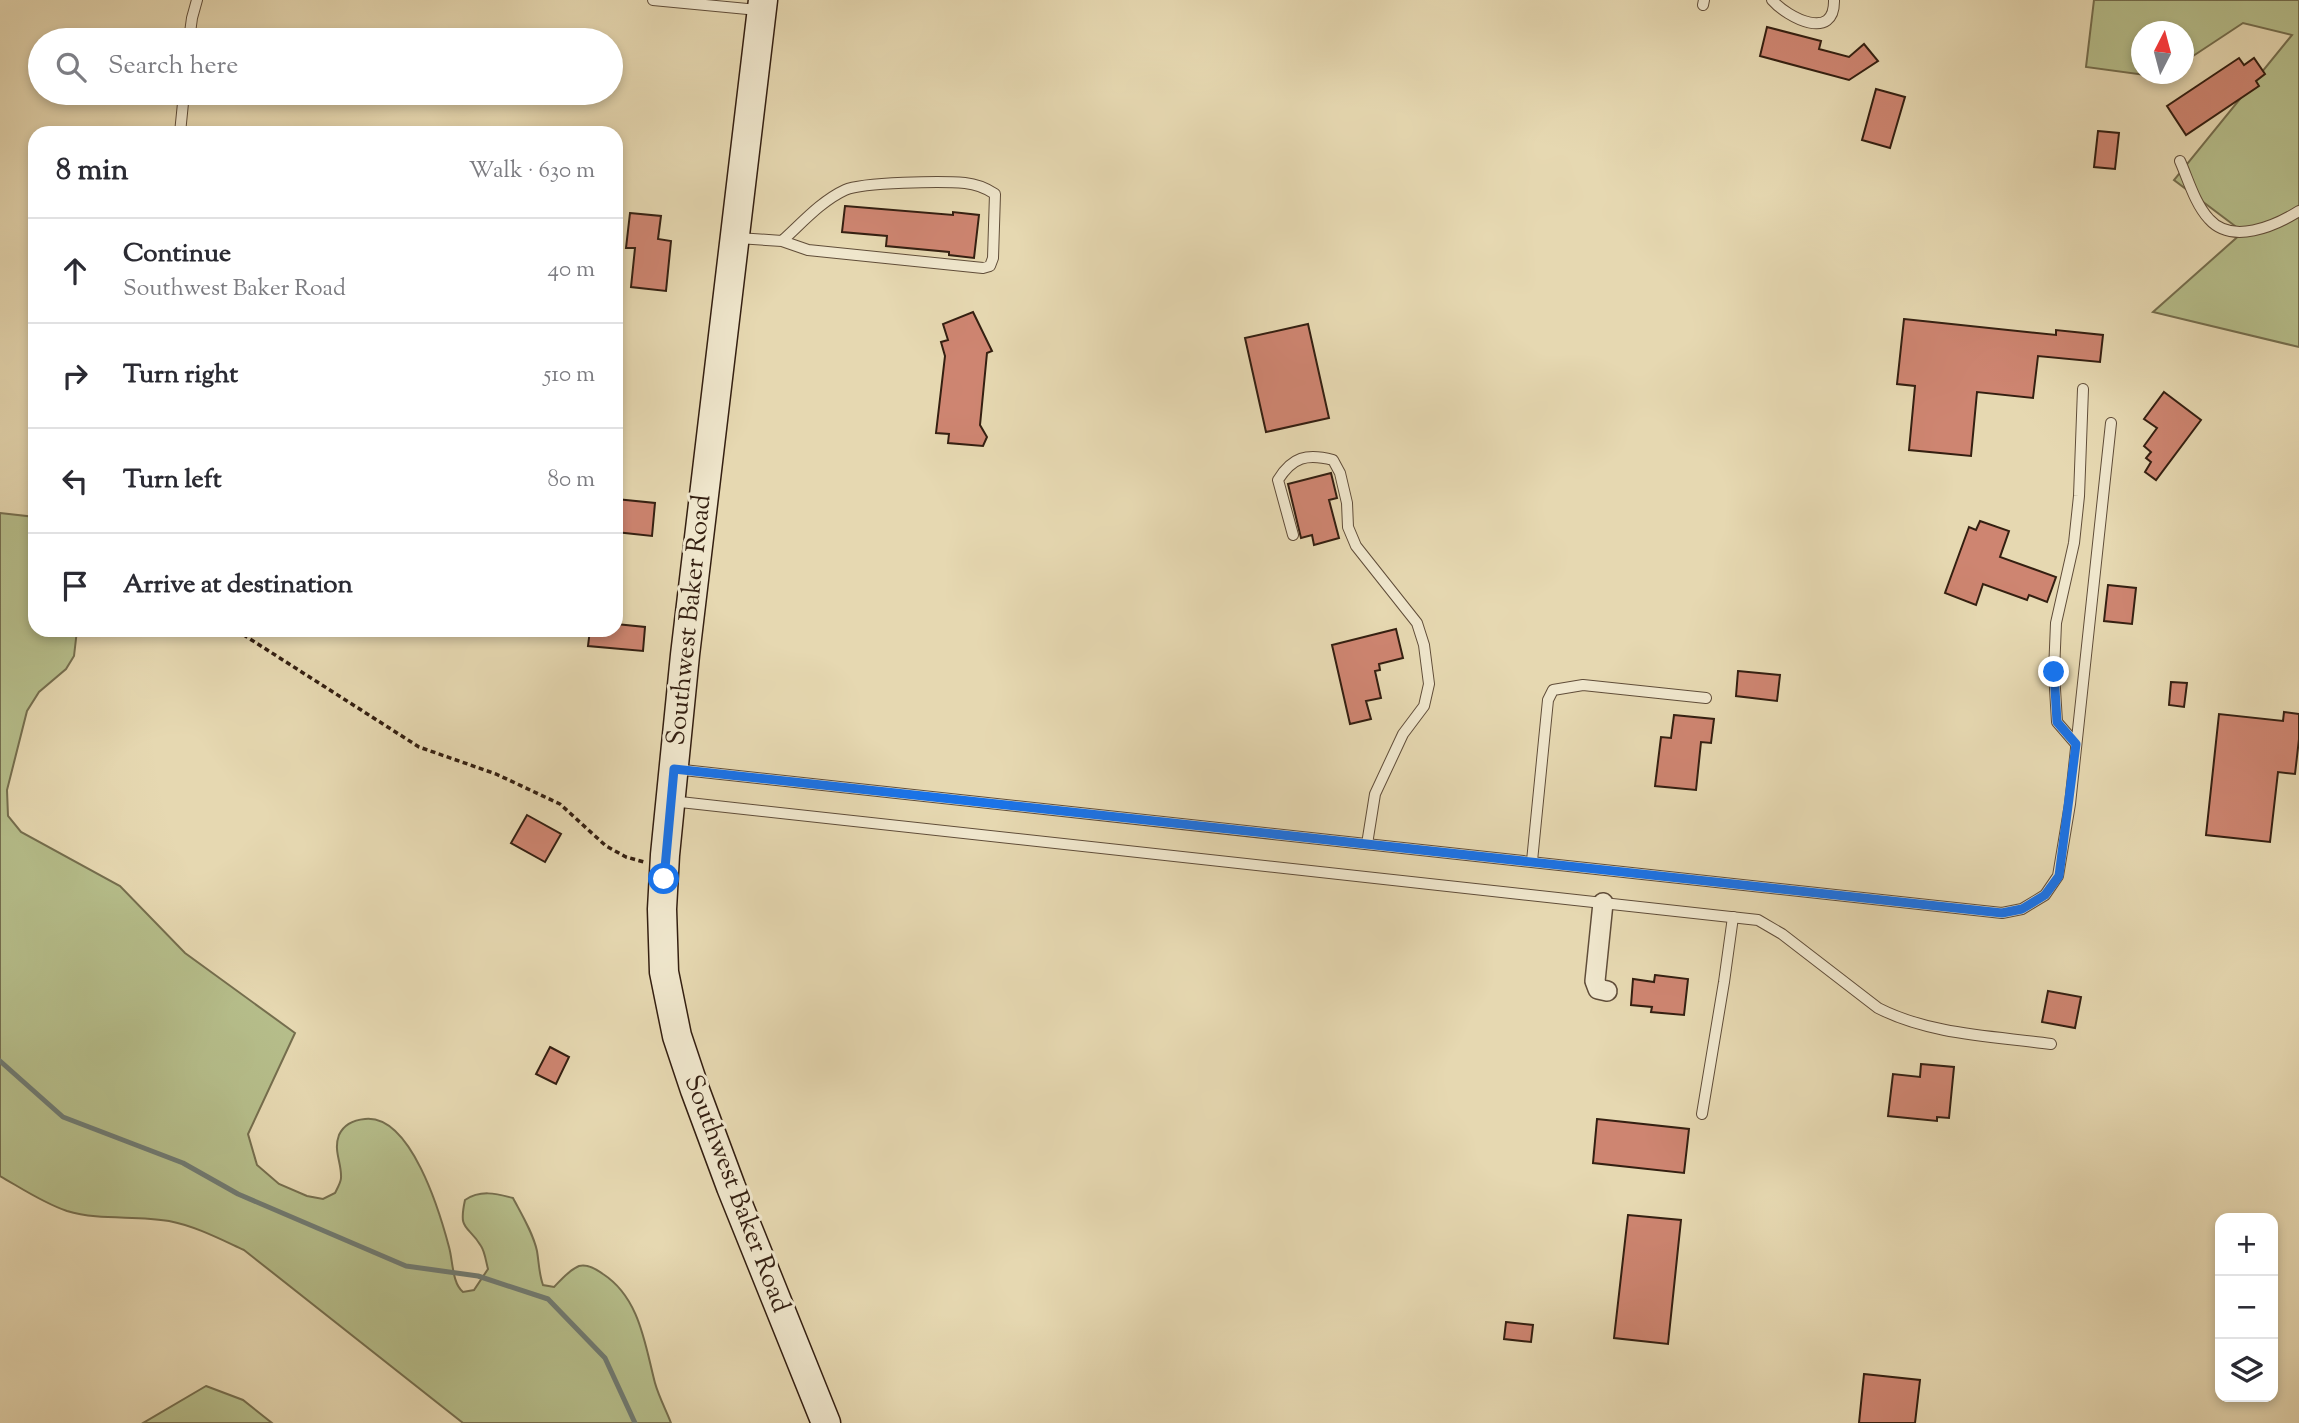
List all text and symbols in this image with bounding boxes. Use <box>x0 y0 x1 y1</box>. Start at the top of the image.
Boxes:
north arrow <box>2131 21 2194 84</box>
search box <box>28 28 623 105</box>
icon: search <box>52 48 90 86</box>
text: Search here <box>108 48 238 85</box>
text: 8 min <box>56 150 128 193</box>
text: Walk · 630 m <box>469 155 595 188</box>
text: Continue <box>123 236 231 273</box>
icon: ahead <box>56 252 94 290</box>
text: 40 m <box>548 254 595 287</box>
text: Southwest Baker Road <box>123 273 346 306</box>
icon: right <box>56 357 94 395</box>
text: Turn right <box>123 357 238 394</box>
text: 510 m <box>543 359 595 392</box>
icon: left <box>56 462 94 500</box>
text: Turn left <box>123 462 222 499</box>
text: 80 m <box>547 464 595 497</box>
street label: Southwest Baker Road <box>658 492 722 747</box>
icon: arrive <box>56 567 94 605</box>
text: Arrive at destination <box>123 567 353 604</box>
route end <box>2038 656 2069 687</box>
route start <box>648 863 679 894</box>
street label: Southwest Baker Road <box>674 1070 799 1319</box>
map controls <box>2215 1213 2278 1402</box>
button: + <box>2215 1213 2278 1276</box>
button: − <box>2215 1276 2278 1339</box>
button: layers <box>2215 1339 2278 1402</box>

